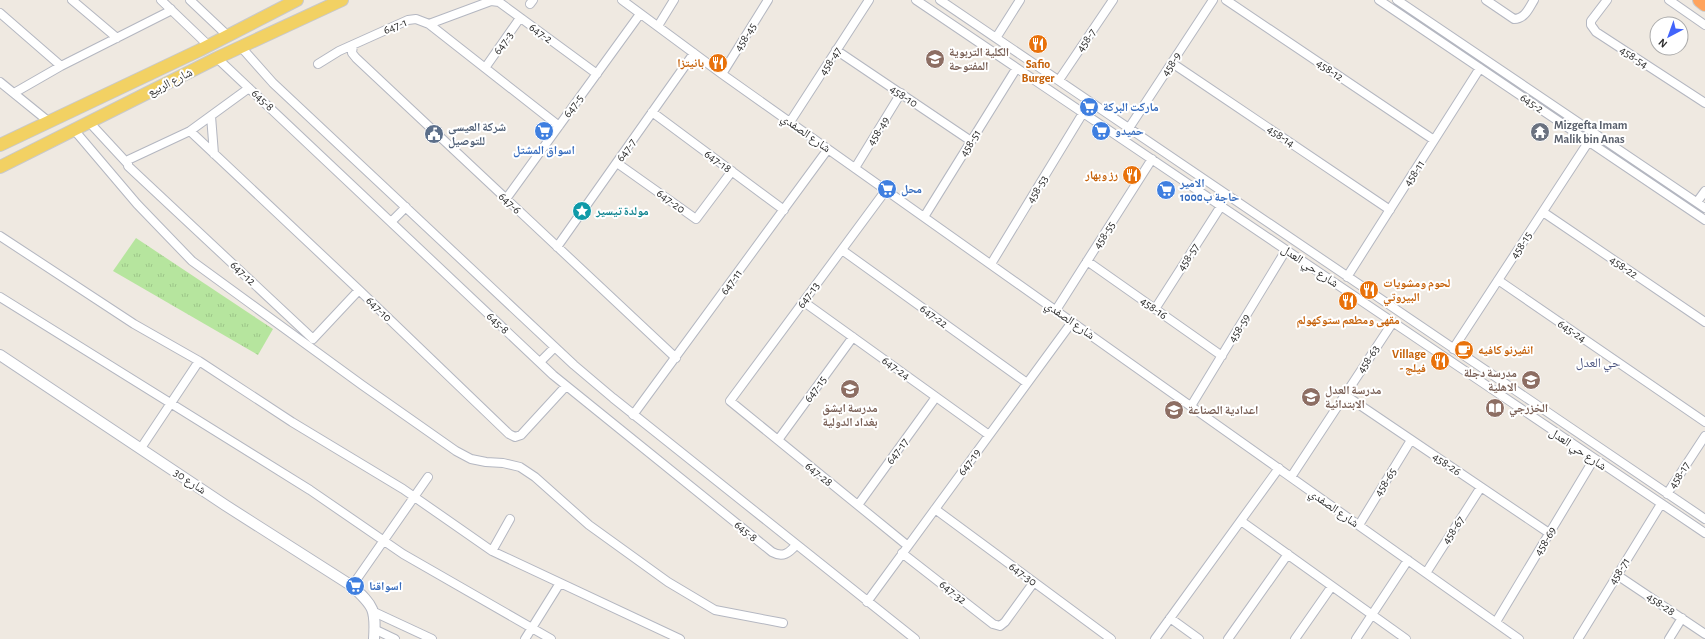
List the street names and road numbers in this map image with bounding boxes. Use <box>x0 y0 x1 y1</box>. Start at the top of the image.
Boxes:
street label: 647-1 <box>382 16 408 36</box>
street label: 647-2 <box>527 21 555 46</box>
street label: 458-45 <box>732 21 758 53</box>
street label: 458-7 <box>1074 26 1098 54</box>
street label: 647-3 <box>491 29 515 57</box>
street label: 458-54 <box>1618 44 1650 71</box>
street label: 458-47 <box>817 45 843 77</box>
street label: 458-9 <box>1159 50 1183 78</box>
street label: 458-12 <box>1314 57 1346 84</box>
street label: شارع الربيع <box>146 66 195 100</box>
street label: 458-10 <box>888 82 920 110</box>
street label: 645-8 <box>249 87 277 113</box>
street label: 645-2 <box>1518 91 1546 115</box>
street label: 647-5 <box>561 92 585 120</box>
street label: شارع الصفدي <box>777 112 833 158</box>
street label: 458-49 <box>865 114 892 148</box>
street label: 458-14 <box>1265 123 1297 150</box>
street label: 458-51 <box>957 127 983 159</box>
street label: 647-7 <box>614 136 638 164</box>
street label: 647-18 <box>702 147 734 175</box>
street label: 458-11 <box>1401 158 1427 188</box>
street label: 458-53 <box>1024 173 1050 205</box>
street label: 647-20 <box>655 187 687 215</box>
street label: 647-6 <box>496 190 524 216</box>
street label: 458-55 <box>1091 219 1117 251</box>
street label: 458-15 <box>1508 229 1534 261</box>
street label: 458-57 <box>1175 241 1201 273</box>
street label: شارع حي العدل <box>1277 243 1341 293</box>
street label: 458-22 <box>1608 253 1641 281</box>
street label: 647-12 <box>228 258 258 288</box>
street label: 647-11 <box>718 267 744 297</box>
street label: 647-13 <box>795 280 821 310</box>
street label: 647-10 <box>364 294 394 324</box>
street label: 458-16 <box>1138 294 1170 322</box>
street label: شارع الصفدي <box>1041 299 1097 345</box>
street label: 647-22 <box>918 302 951 330</box>
street label: 645-8 <box>484 310 512 336</box>
street label: 458-59 <box>1226 311 1252 344</box>
street label: 645-24 <box>1556 317 1589 345</box>
street label: 458-63 <box>1355 343 1381 375</box>
street label: 647-24 <box>880 354 912 382</box>
street label: 647-15 <box>802 374 828 404</box>
street label: شارع حي العدل <box>1545 426 1609 476</box>
street label: 647-17 <box>884 436 910 466</box>
street label: 647-19 <box>955 446 983 478</box>
street label: 458-26 <box>1431 450 1464 478</box>
street label: 458-17 <box>1666 459 1692 491</box>
street label: 647-28 <box>803 460 835 489</box>
street label: شارع 30 <box>171 466 208 498</box>
street label: 458-65 <box>1372 466 1398 498</box>
street label: شارع الصفدي <box>1305 487 1361 533</box>
street label: 458-67 <box>1440 514 1466 546</box>
street label: 645-8 <box>732 518 760 544</box>
street label: 458-69 <box>1532 524 1558 558</box>
street label: 458-71 <box>1606 555 1632 587</box>
street label: 647-30 <box>1007 560 1039 588</box>
street label: 647-32 <box>937 578 969 606</box>
street label: 458-28 <box>1645 590 1678 618</box>

